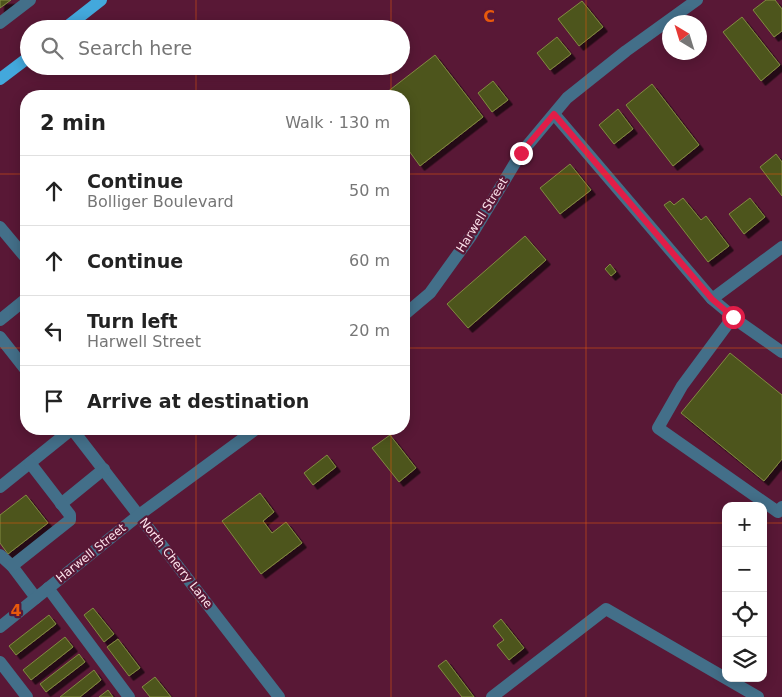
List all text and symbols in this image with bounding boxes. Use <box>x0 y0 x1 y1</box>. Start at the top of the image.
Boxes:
text: C <box>483 7 495 26</box>
north arrow <box>662 15 707 60</box>
search box <box>20 20 410 75</box>
icon: search <box>38 34 66 62</box>
text: Search here <box>78 37 192 59</box>
text: 2 min <box>40 111 106 135</box>
text: Walk · 130 m <box>285 113 390 132</box>
route end <box>510 142 533 165</box>
text: Continue <box>87 170 183 192</box>
street label: Harwell Street <box>453 175 511 255</box>
icon: ahead <box>40 177 68 205</box>
text: 50 m <box>349 181 390 200</box>
text: Bolliger Boulevard <box>87 192 234 211</box>
icon: ahead <box>40 247 68 275</box>
text: Continue <box>87 250 183 272</box>
text: 60 m <box>349 251 390 270</box>
route start <box>722 306 745 329</box>
text: Turn left <box>87 310 178 332</box>
icon: left <box>40 317 68 345</box>
text: 20 m <box>349 321 390 340</box>
text: Harwell Street <box>87 332 201 351</box>
icon: arrive <box>40 387 68 415</box>
text: Arrive at destination <box>87 390 309 412</box>
map controls <box>722 502 767 682</box>
button: + <box>722 502 767 547</box>
street label: North Cherry Lane <box>137 515 215 611</box>
street label: Harwell Street <box>53 520 129 585</box>
button: − <box>722 547 767 592</box>
button: locate <box>722 592 767 637</box>
text: 4 <box>10 601 22 620</box>
button: layers <box>722 637 767 682</box>

